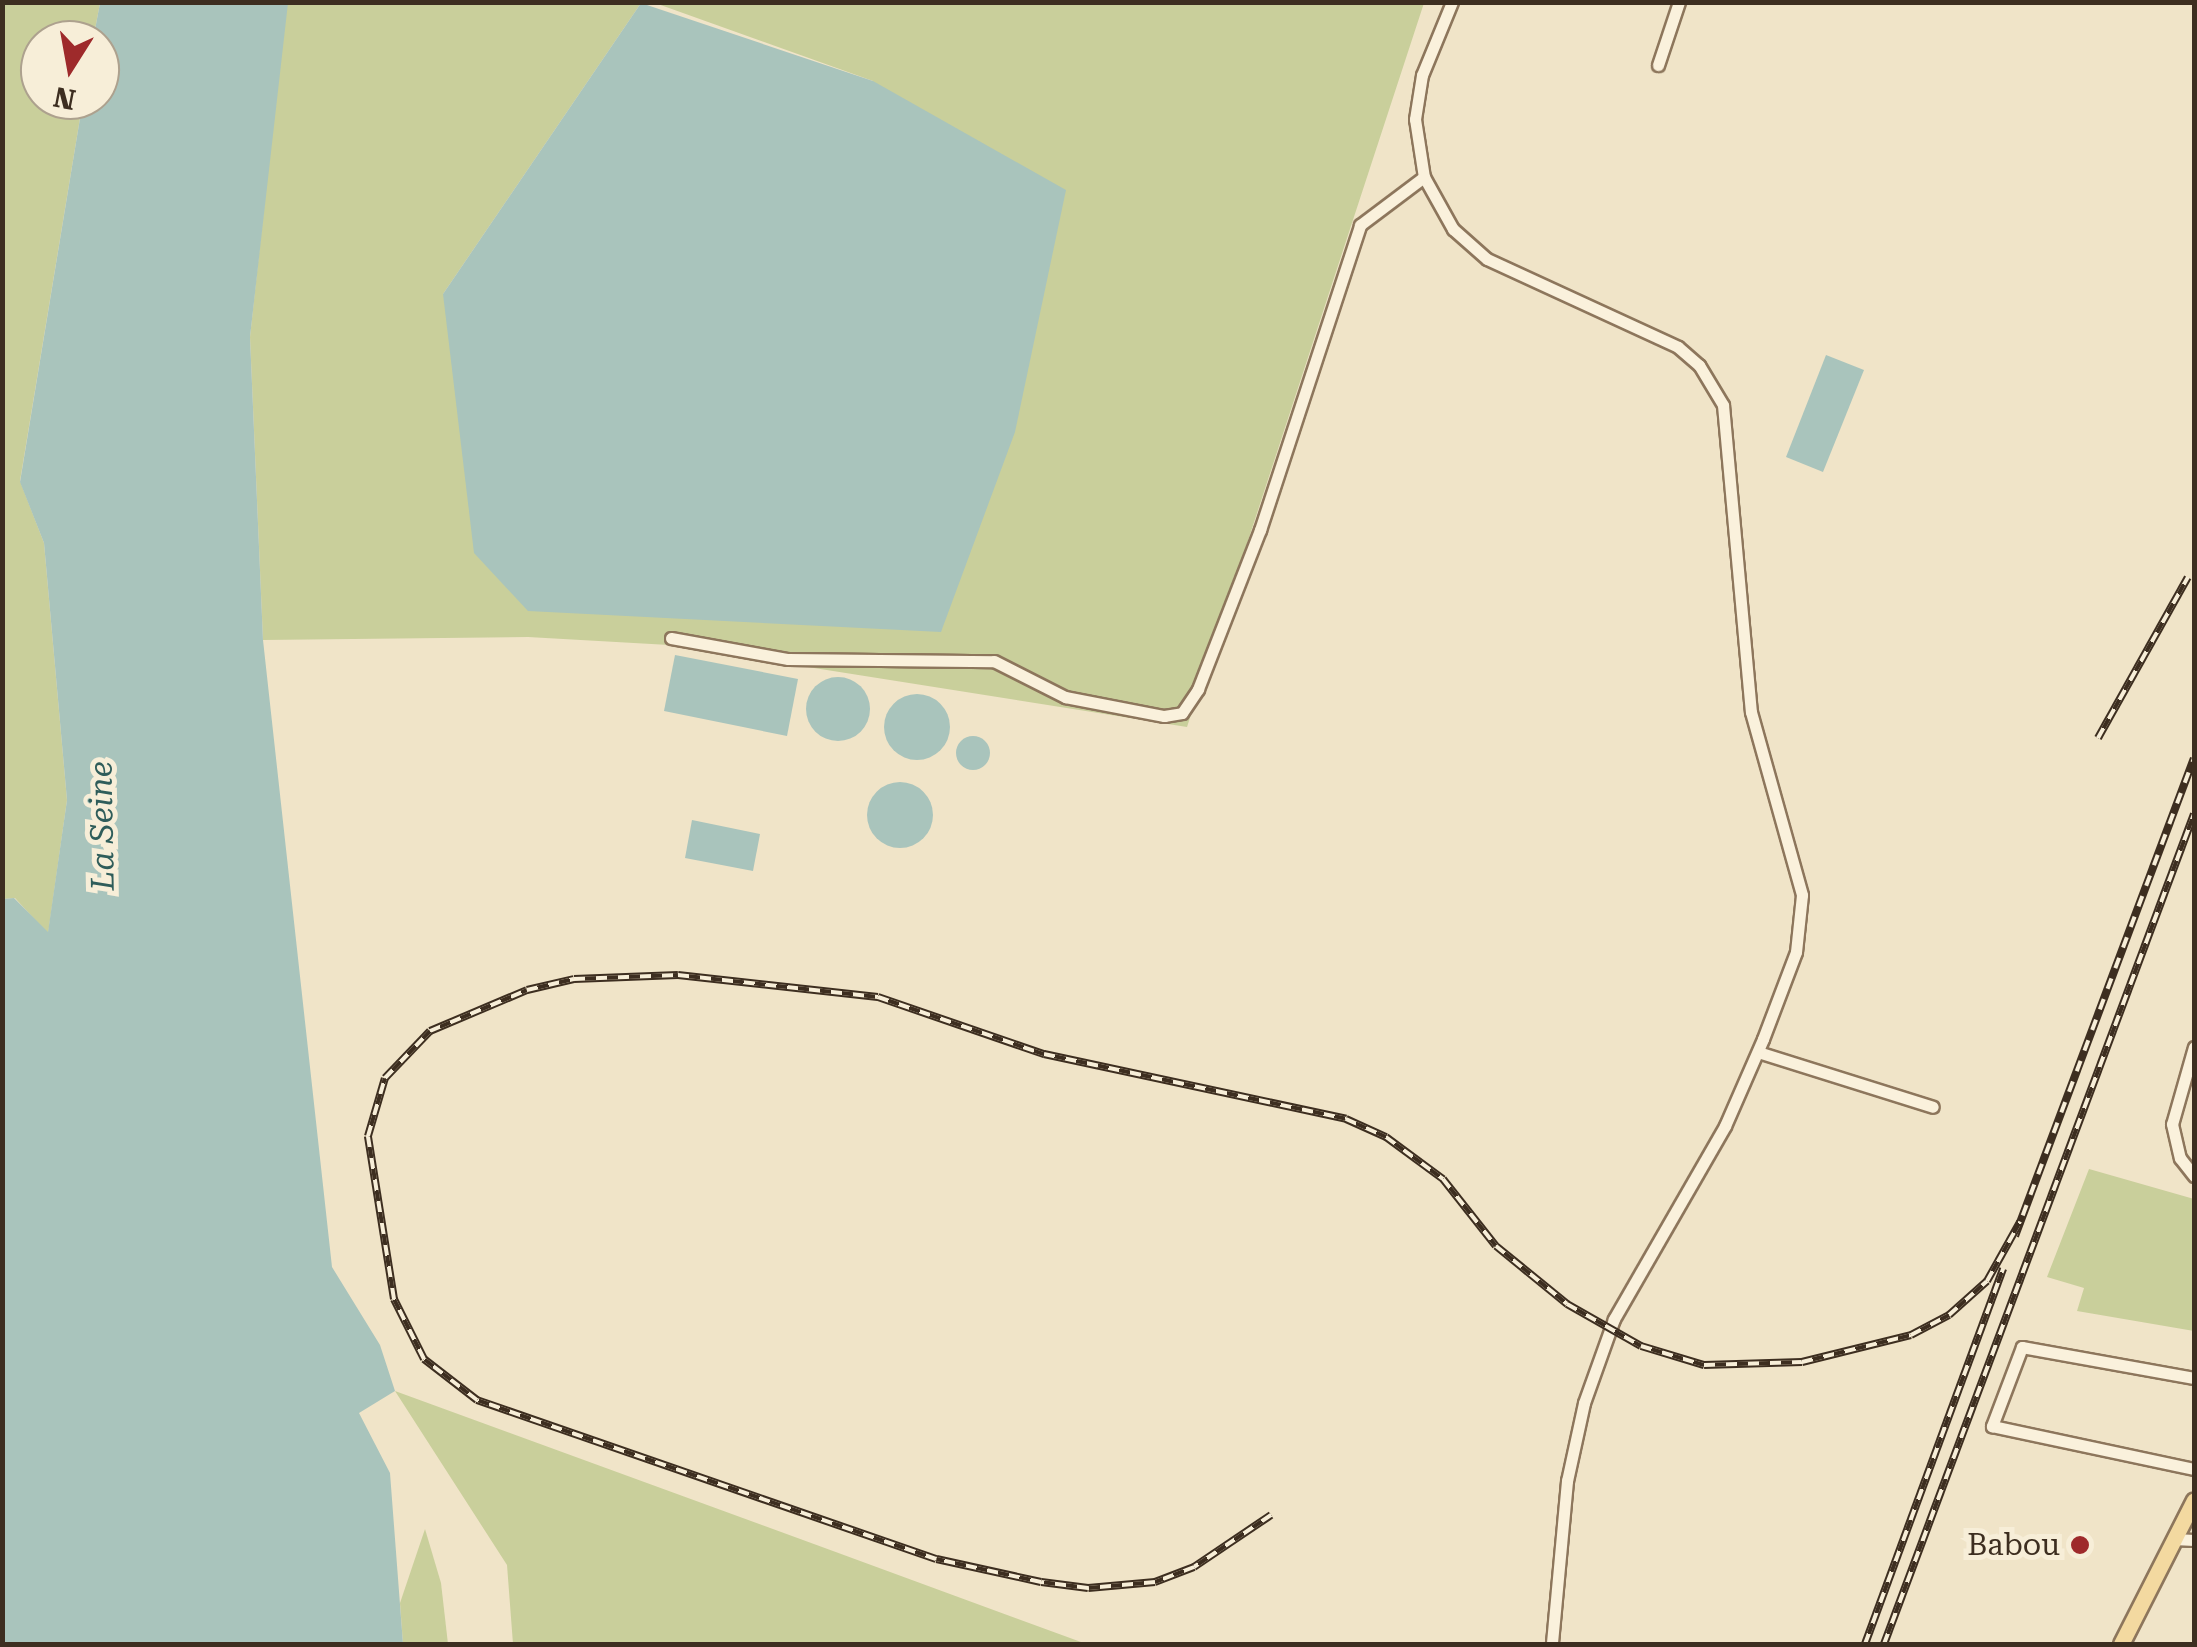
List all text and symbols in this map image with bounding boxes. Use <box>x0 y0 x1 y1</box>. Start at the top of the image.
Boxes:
north arrow <box>20 20 120 120</box>
text: N <box>51 80 78 116</box>
water label: La Seine <box>82 761 122 891</box>
place label: Babou <box>1967 1527 2060 1563</box>
marker: Babou <box>2069 1534 2091 1556</box>

